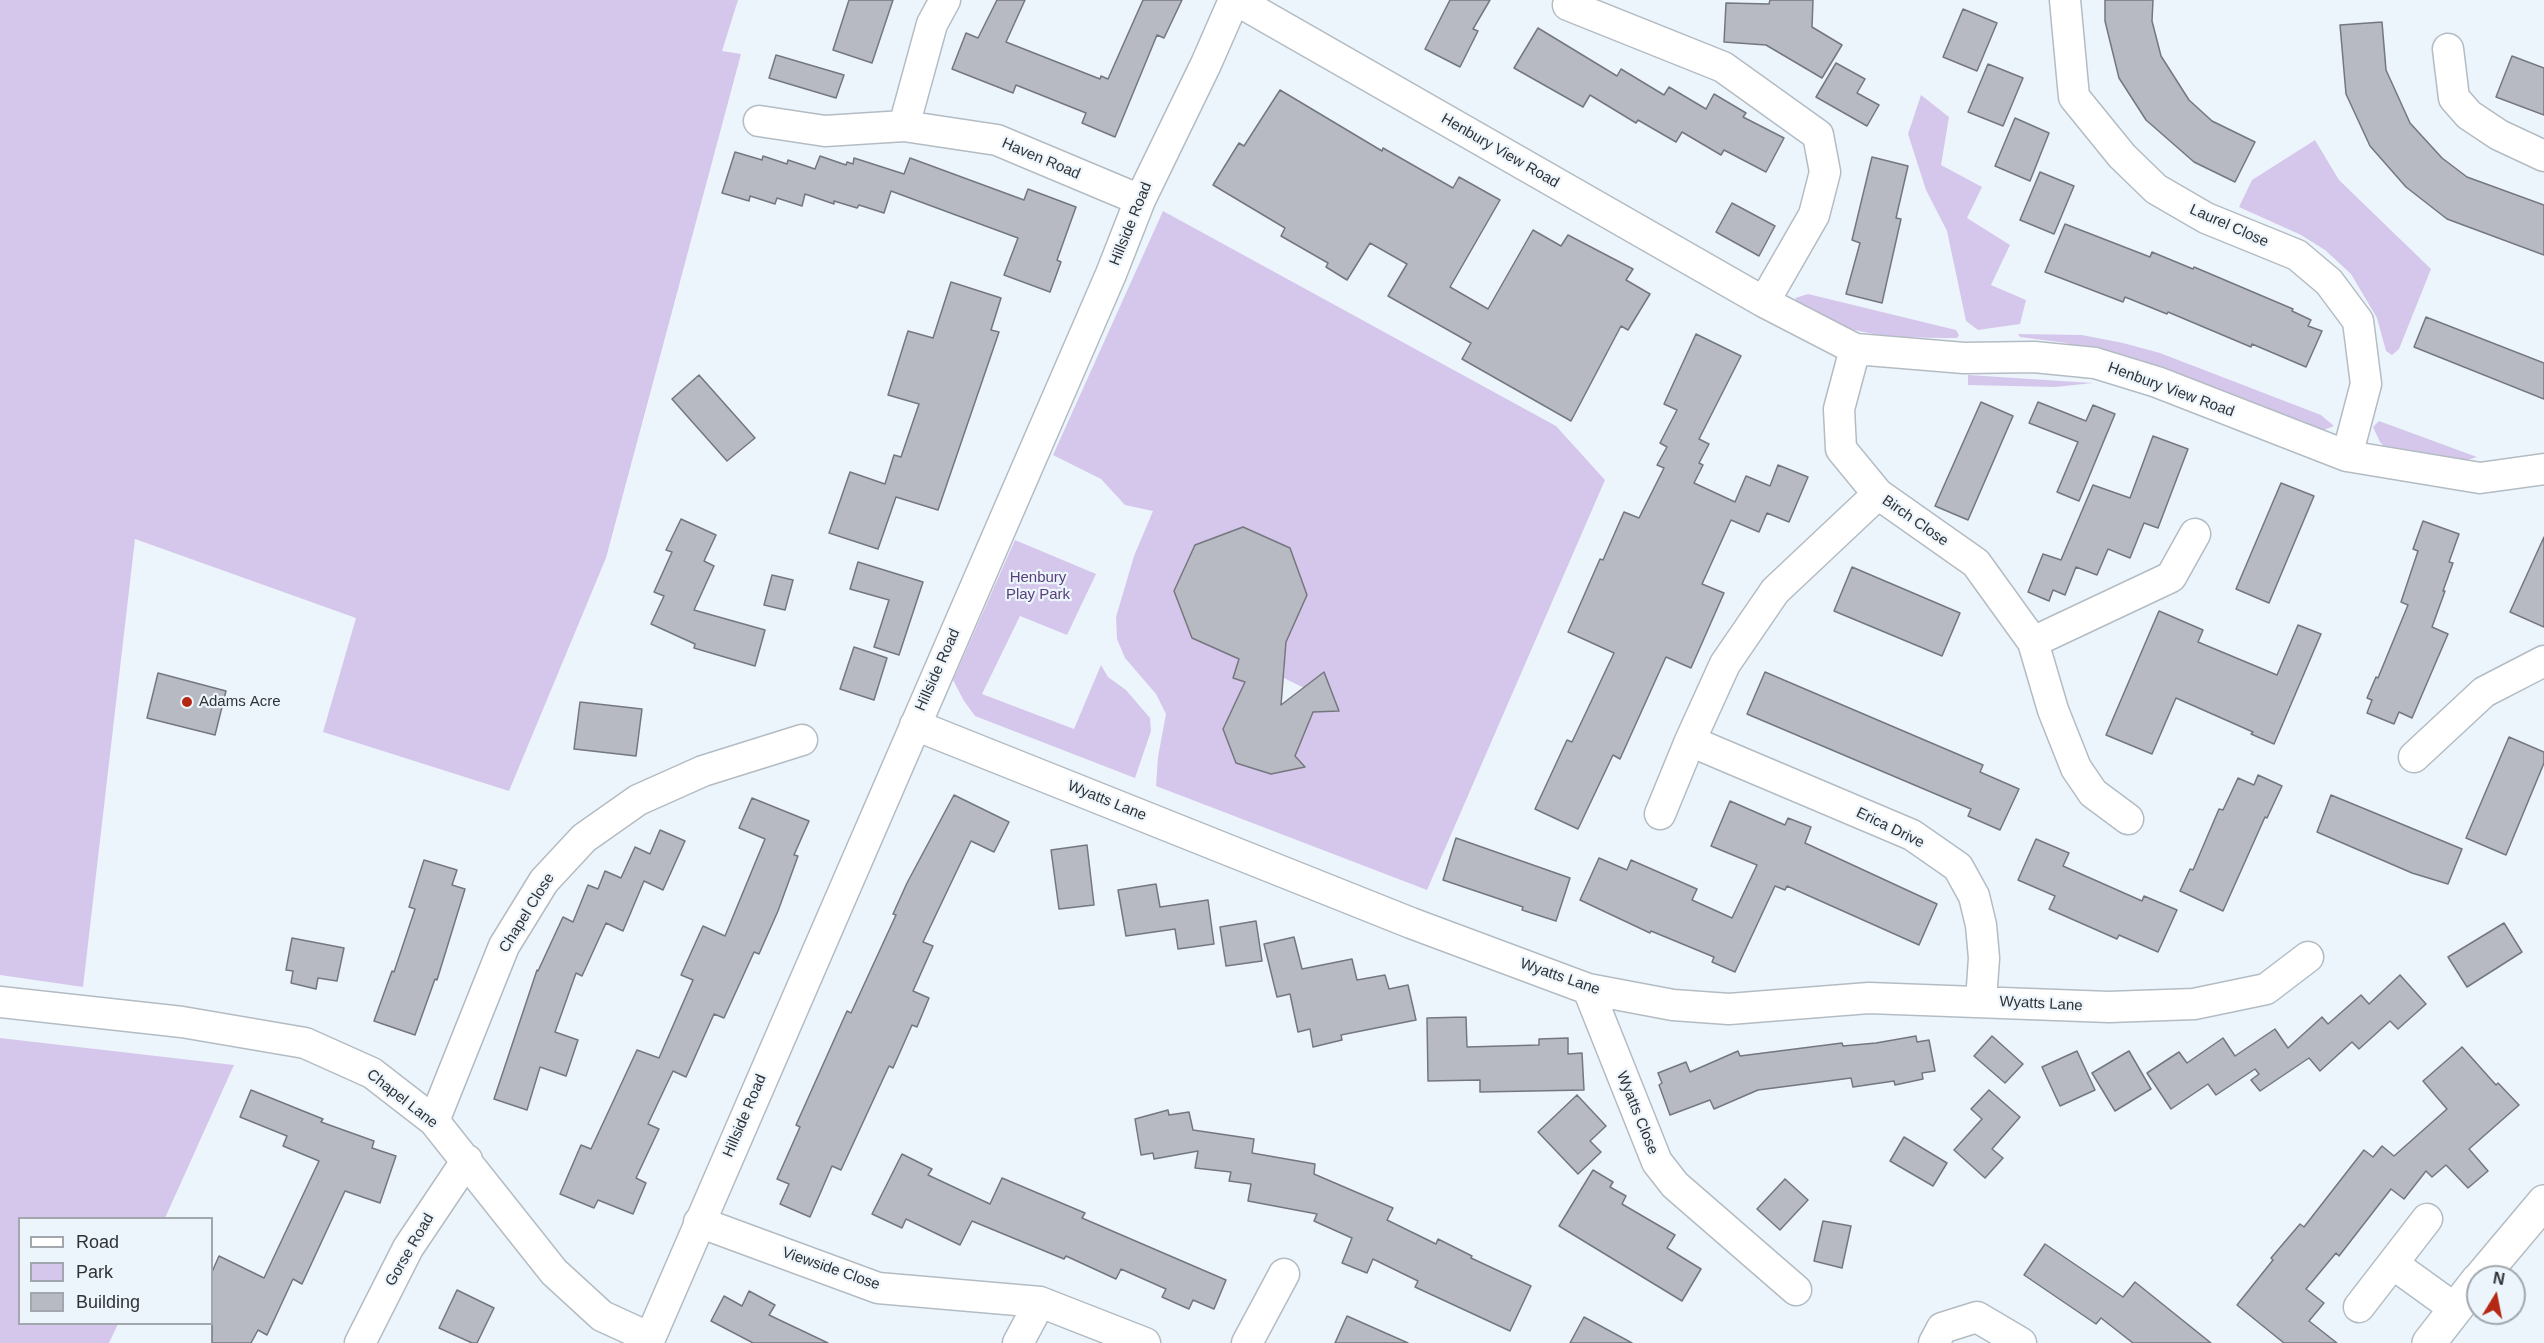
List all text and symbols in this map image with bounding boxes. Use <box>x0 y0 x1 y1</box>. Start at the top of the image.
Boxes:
street label: Henbury View Road <box>1438 110 1562 192</box>
street label: Haven Road <box>999 134 1083 184</box>
street label: Hillside Road <box>1106 180 1156 268</box>
street label: Laurel Close <box>2187 201 2271 251</box>
street label: Henbury View Road <box>2105 359 2237 421</box>
street label: Birch Close <box>1878 492 1952 550</box>
park label: Henbury Play Park <box>1006 569 1070 604</box>
street label: Hillside Road <box>912 626 964 714</box>
place label: Adams Acre <box>199 693 281 711</box>
marker: Adams Acre <box>180 695 194 709</box>
street label: Wyatts Lane <box>1065 777 1149 825</box>
street label: Erica Drive <box>1853 804 1927 852</box>
street label: Chapel Close <box>496 870 558 956</box>
street label: Wyatts Lane <box>1518 955 1602 999</box>
street label: Wyatts Lane <box>1999 993 2083 1015</box>
street label: Chapel Lane <box>363 1066 441 1132</box>
street label: Wyatts Close <box>1612 1069 1662 1157</box>
street label: Hillside Road <box>719 1072 771 1160</box>
street label: Gorse Road <box>382 1210 438 1290</box>
legend <box>18 1217 213 1325</box>
text: Road <box>76 1232 119 1252</box>
street label: Viewside Close <box>780 1244 882 1294</box>
text: Park <box>76 1262 113 1282</box>
north arrow <box>2466 1265 2526 1325</box>
text: N <box>2492 1269 2506 1288</box>
text: Building <box>76 1292 140 1312</box>

